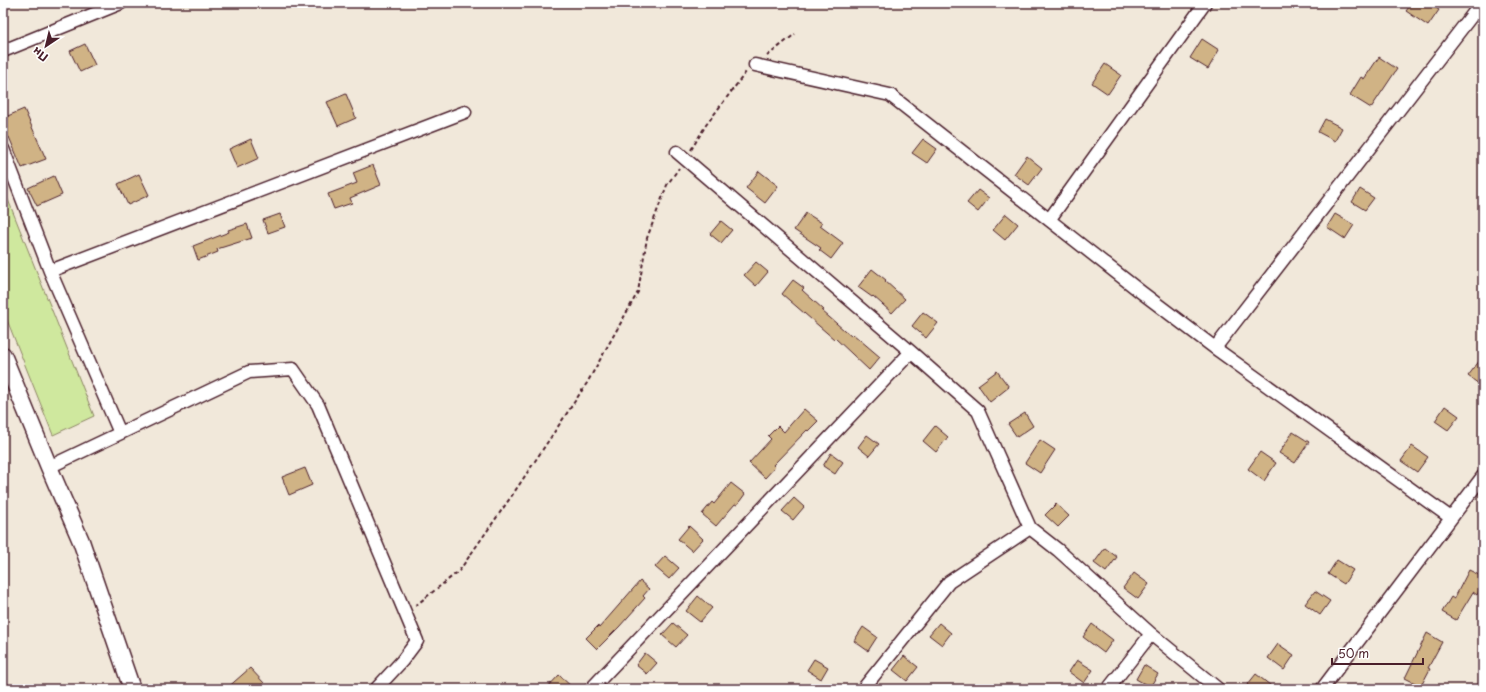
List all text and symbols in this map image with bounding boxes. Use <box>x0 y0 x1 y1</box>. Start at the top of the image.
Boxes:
north arrow <box>26 26 66 66</box>
text: Пн <box>29 43 51 66</box>
scale bar <box>1332 640 1423 666</box>
text: 50 m <box>1338 644 1369 662</box>

